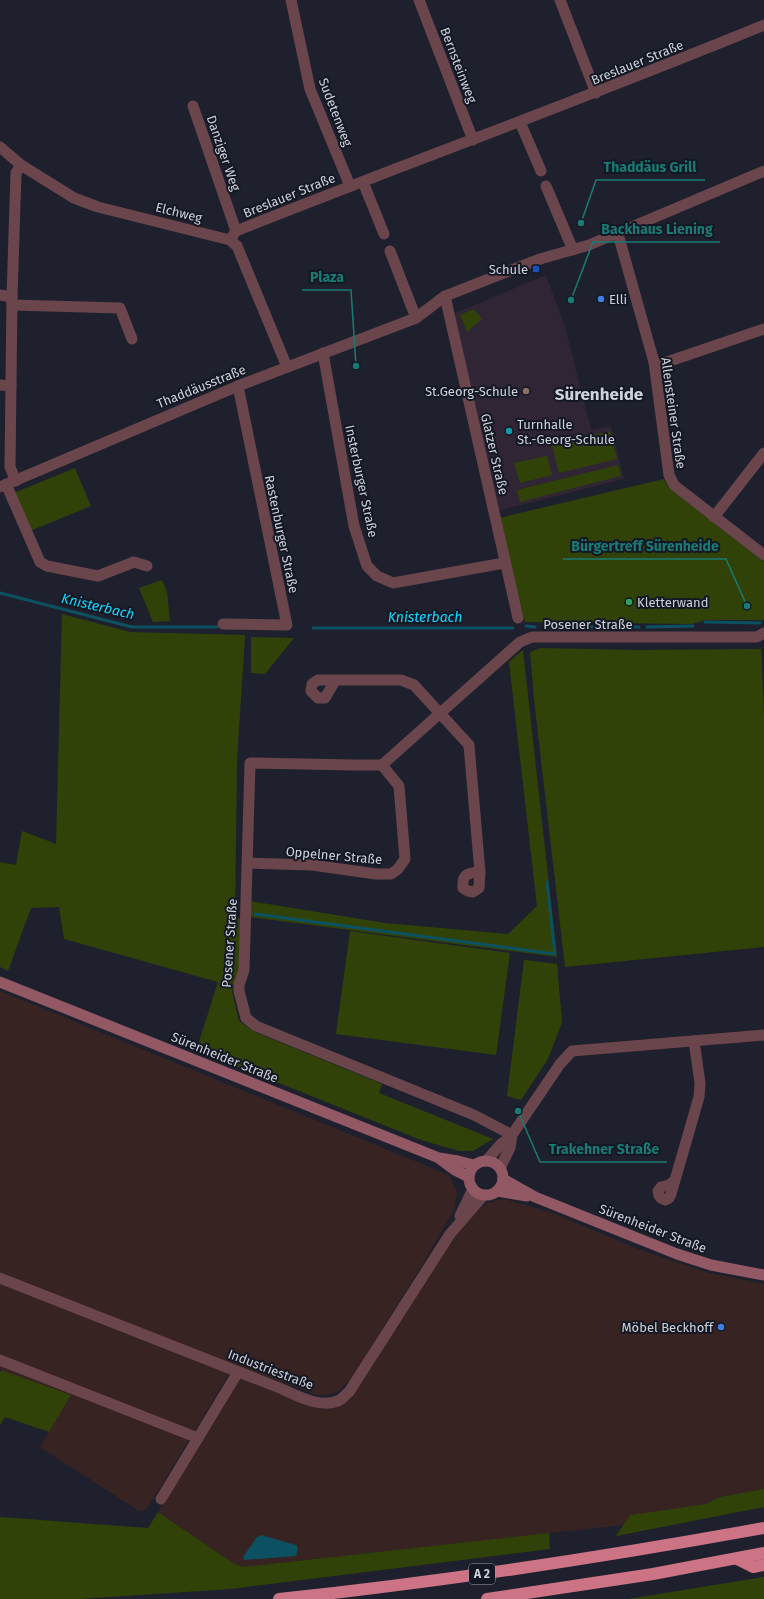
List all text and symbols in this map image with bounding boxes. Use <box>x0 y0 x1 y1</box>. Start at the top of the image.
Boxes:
street label: Bernsteinweg <box>437 25 480 105</box>
street label: Breslauer Straße <box>589 37 685 88</box>
street label: Sudetenweg <box>316 76 355 149</box>
street label: Danziger Weg <box>204 113 244 193</box>
callout: Thaddäus Grill <box>596 154 705 180</box>
text: Thaddäus Grill <box>604 159 697 176</box>
street label: Breslauer Straße <box>241 170 337 221</box>
street label: Elchweg <box>154 199 204 226</box>
callout: Backhaus Liening <box>593 216 720 242</box>
text: Backhaus Liening <box>601 221 713 238</box>
place label: Schule <box>489 262 528 277</box>
callout: Plaza <box>302 264 351 290</box>
marker: Schule <box>531 264 541 274</box>
text: Plaza <box>310 269 344 286</box>
place label: Elli <box>609 292 627 307</box>
marker: Elli <box>596 294 606 304</box>
street label: Allensteiner Straße <box>658 356 689 470</box>
street label: Thaddäusstraße <box>154 362 248 411</box>
place label: St.Georg-Schule <box>425 384 518 399</box>
district label: Sürenheide <box>555 384 643 405</box>
marker: St.Georg-Schule <box>521 386 531 396</box>
street label: Glatzer Straße <box>478 412 511 496</box>
place label: Turnhalle St.-Georg-Schule <box>517 417 615 447</box>
street label: Insterburger Straße <box>342 424 381 539</box>
marker: Turnhalle St.-Georg-Schule <box>504 426 514 436</box>
street label: Rastenburger Straße <box>262 474 301 595</box>
callout: Bürgertreff Sürenheide <box>563 533 726 559</box>
text: Bürgertreff Sürenheide <box>571 538 719 555</box>
water label: Knisterbach <box>60 590 136 623</box>
place label: Kletterwand <box>637 595 708 610</box>
marker: Kletterwand <box>624 597 634 607</box>
water label: Knisterbach <box>388 609 462 626</box>
street label: Posener Straße <box>543 617 633 632</box>
street label: Oppelner Straße <box>285 844 383 867</box>
street label: Posener Straße <box>219 898 240 988</box>
street label: Sürenheider Straße <box>169 1029 280 1086</box>
callout: Trakehner Straße <box>540 1136 667 1162</box>
text: Trakehner Straße <box>549 1141 659 1158</box>
street label: Sürenheider Straße <box>597 1201 709 1256</box>
place label: Möbel Beckhoff <box>621 1320 715 1335</box>
marker: Möbel Beckhoff <box>716 1322 726 1332</box>
street label: Industriestraße <box>226 1346 316 1393</box>
road number: A 2 <box>469 1564 495 1584</box>

